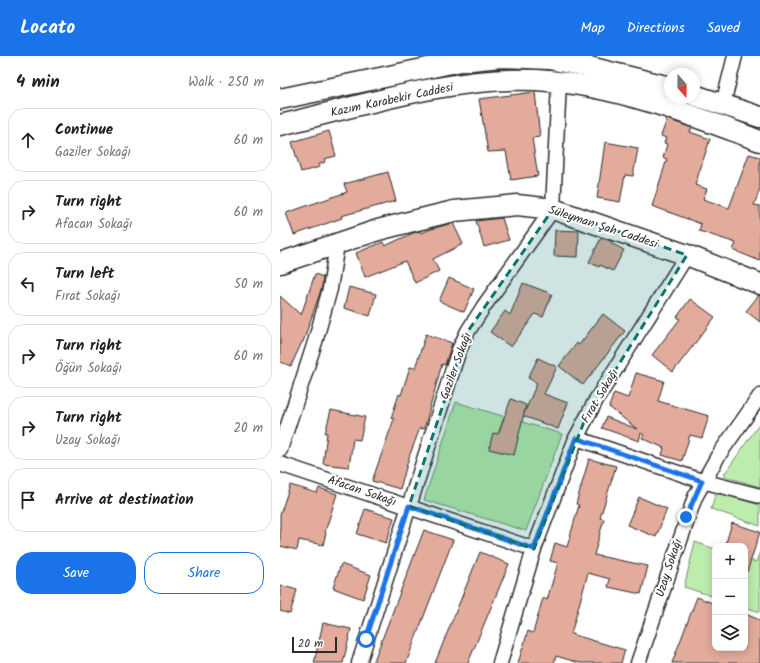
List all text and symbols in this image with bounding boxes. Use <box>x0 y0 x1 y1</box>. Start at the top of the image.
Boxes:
text: Locato <box>20 13 75 43</box>
text: Map <box>580 17 605 39</box>
text: Directions <box>627 17 685 39</box>
text: Saved <box>707 17 740 39</box>
north arrow <box>664 68 700 104</box>
text: 4 min <box>16 69 60 96</box>
text: Walk · 250 m <box>188 72 264 93</box>
street label: Kazım Karabekir Caddesi <box>329 77 456 122</box>
text: Continue <box>55 118 113 142</box>
icon: ahead <box>17 129 39 151</box>
text: 60 m <box>234 130 263 151</box>
text: Gaziler Sokağı <box>55 142 131 163</box>
text: Turn right <box>55 190 122 214</box>
street label: Süleyman Şah Caddesi <box>546 200 661 254</box>
icon: right <box>17 201 39 223</box>
text: 60 m <box>234 202 263 223</box>
text: Afacan Sokağı <box>55 214 132 235</box>
text: Turn left <box>55 262 115 286</box>
icon: left <box>17 273 39 295</box>
text: 50 m <box>234 274 263 295</box>
text: Fırat Sokağı <box>55 286 120 307</box>
street label: Gaziler Sokağı <box>435 330 477 402</box>
text: Turn right <box>55 334 122 358</box>
icon: right <box>17 345 39 367</box>
text: 60 m <box>234 346 263 367</box>
text: Öğün Sokağı <box>55 358 122 379</box>
street label: Fırat Sokağı <box>576 365 624 427</box>
text: Turn right <box>55 406 122 430</box>
icon: right <box>17 417 39 439</box>
text: 20 m <box>233 418 263 439</box>
text: Uzay Sokağı <box>55 430 120 451</box>
street label: Afacan Sokağı <box>325 470 399 512</box>
text: Arrive at destination <box>55 488 194 512</box>
icon: arrive <box>17 489 39 511</box>
route end <box>677 508 695 526</box>
street label: Uzay Sokağı <box>651 536 687 600</box>
map controls <box>712 543 748 651</box>
button: + <box>712 543 748 579</box>
button: Save <box>16 552 136 594</box>
button: Share <box>144 552 264 594</box>
button: − <box>712 579 748 615</box>
button: layers <box>712 615 748 651</box>
route start <box>357 630 375 648</box>
scale bar <box>292 635 337 654</box>
text: 20 m <box>298 635 323 653</box>

